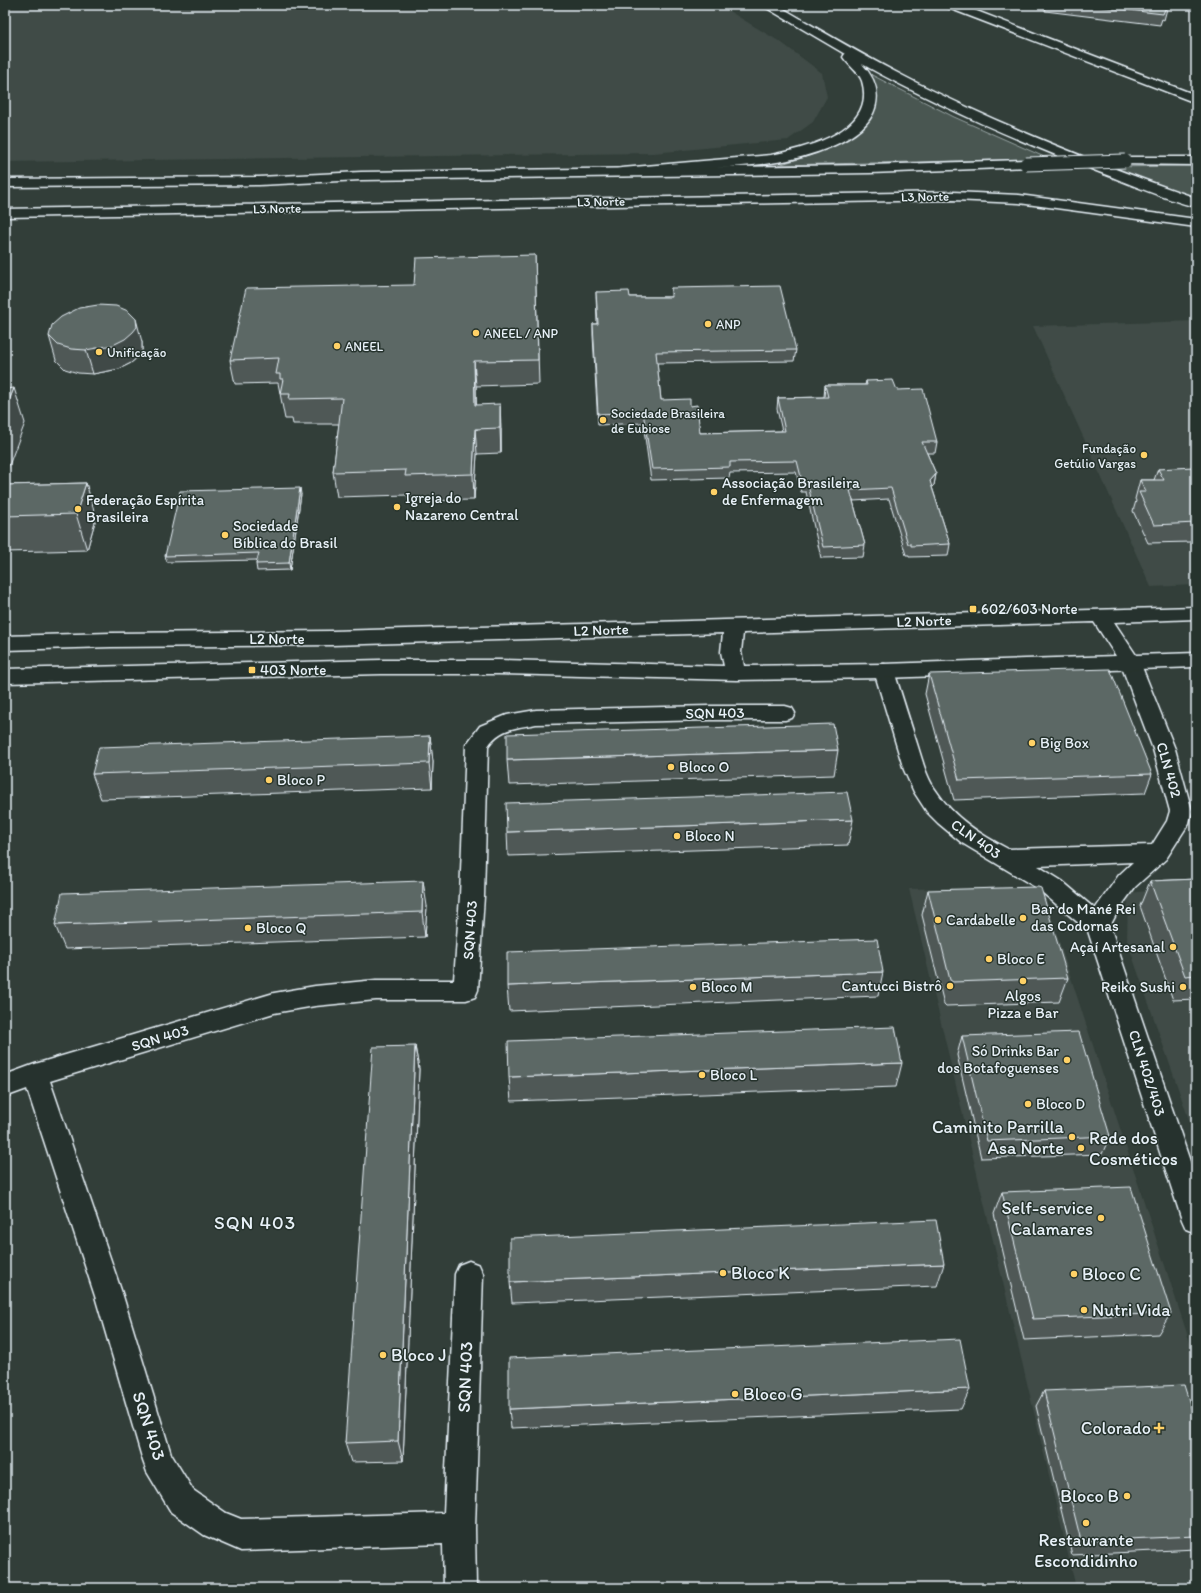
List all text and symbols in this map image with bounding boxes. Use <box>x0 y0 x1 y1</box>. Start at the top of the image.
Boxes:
street label: L3 Norte <box>901 189 949 204</box>
street label: L3 Norte <box>577 194 625 209</box>
street label: L3 Norte <box>253 201 301 216</box>
place label: ANP <box>716 317 741 332</box>
marker: ANP <box>703 319 713 329</box>
place label: ANEEL / ANP <box>484 326 559 341</box>
marker: ANEEL / ANP <box>471 328 481 338</box>
place label: ANEEL <box>345 339 384 354</box>
marker: ANEEL <box>332 341 342 351</box>
place label: Unificação <box>107 345 167 360</box>
marker: Unificação <box>94 347 104 357</box>
place label: Sociedade Brasileira de Eubiose <box>611 406 725 436</box>
marker: Sociedade Brasileira de Eubiose <box>598 415 608 425</box>
place label: Fundação Getúlio Vargas <box>1054 441 1136 471</box>
marker: Fundação Getúlio Vargas <box>1139 450 1149 460</box>
place label: Associação Brasileira de Enfermagem <box>722 474 860 509</box>
marker: Associação Brasileira de Enfermagem <box>709 487 719 497</box>
place label: Igreja do Nazareno Central <box>405 489 519 524</box>
place label: Federação Espírita Brasileira <box>86 491 205 526</box>
marker: Igreja do Nazareno Central <box>392 502 402 512</box>
marker: Federação Espírita Brasileira <box>73 504 83 514</box>
place label: Sociedade Bíblica do Brasil <box>233 517 338 552</box>
marker: Sociedade Bíblica do Brasil <box>220 530 230 540</box>
place label: 602/603 Norte <box>981 600 1078 618</box>
marker: 602/603 Norte <box>968 604 978 614</box>
street label: L2 Norte <box>896 611 952 631</box>
street label: L2 Norte <box>573 620 629 640</box>
street label: L2 Norte <box>249 630 305 648</box>
place label: 403 Norte <box>260 661 326 679</box>
marker: 403 Norte <box>247 665 257 675</box>
street label: SQN 403 <box>685 703 745 723</box>
place label: Big Box <box>1040 734 1089 752</box>
marker: Big Box <box>1027 738 1037 748</box>
street label: CLN 402 <box>1153 740 1186 800</box>
place label: Bloco O <box>679 758 729 776</box>
marker: Bloco O <box>666 762 676 772</box>
place label: Bloco P <box>277 771 325 789</box>
marker: Bloco P <box>264 775 274 785</box>
street label: CLN 403 <box>947 815 1005 863</box>
place label: Bloco N <box>685 827 735 845</box>
marker: Bloco N <box>672 831 682 841</box>
street label: SQN 403 <box>459 900 481 960</box>
place label: Bar do Mané Rei das Codornas <box>1031 900 1136 935</box>
place label: Cardabelle <box>946 911 1016 929</box>
marker: Bar do Mané Rei das Codornas <box>1018 913 1028 923</box>
marker: Cardabelle <box>933 915 943 925</box>
place label: Bloco Q <box>256 919 306 937</box>
marker: Bloco Q <box>243 923 253 933</box>
place label: Açaí Artesanal <box>1070 938 1166 956</box>
marker: Açaí Artesanal <box>1168 942 1178 952</box>
place label: Bloco E <box>997 950 1045 968</box>
marker: Bloco E <box>984 954 994 964</box>
marker: Algos Pizza e Bar <box>1018 976 1028 986</box>
place label: Cantucci Bistrô <box>842 977 942 995</box>
place label: Bloco M <box>701 978 753 996</box>
place label: Reiko Sushi <box>1101 978 1175 996</box>
marker: Cantucci Bistrô <box>945 981 955 991</box>
marker: Bloco M <box>688 982 698 992</box>
marker: Reiko Sushi <box>1178 982 1188 992</box>
place label: Algos Pizza e Bar <box>987 987 1059 1022</box>
street label: SQN 403 <box>129 1021 191 1055</box>
street label: CLN 402/403 <box>1125 1028 1169 1118</box>
place label: Só Drinks Bar dos Botafoguenses <box>937 1042 1059 1077</box>
marker: Só Drinks Bar dos Botafoguenses <box>1062 1055 1072 1065</box>
place label: Bloco L <box>710 1066 757 1084</box>
marker: Bloco L <box>697 1070 707 1080</box>
place label: Bloco D <box>1036 1095 1085 1113</box>
marker: Bloco D <box>1023 1099 1033 1109</box>
place label: Caminito Parrilla Asa Norte <box>932 1116 1065 1159</box>
place label: Rede dos Cosméticos <box>1089 1127 1178 1170</box>
marker: Caminito Parrilla Asa Norte <box>1067 1132 1077 1142</box>
marker: Rede dos Cosméticos <box>1076 1143 1086 1153</box>
place label: Self-service Calamares <box>1001 1197 1093 1240</box>
district label: SQN 403 <box>214 1211 296 1234</box>
marker: Self-service Calamares <box>1096 1213 1106 1223</box>
place label: Bloco K <box>731 1262 790 1284</box>
place label: Bloco C <box>1082 1263 1141 1285</box>
marker: Bloco K <box>718 1268 728 1278</box>
marker: Bloco C <box>1069 1269 1079 1279</box>
place label: Nutri Vida <box>1092 1299 1171 1321</box>
marker: Nutri Vida <box>1079 1305 1089 1315</box>
street label: SQN 403 <box>453 1341 477 1413</box>
place label: Bloco J <box>391 1344 447 1366</box>
marker: Bloco J <box>378 1350 388 1360</box>
place label: Bloco G <box>743 1383 803 1405</box>
street label: SQN 403 <box>128 1389 170 1463</box>
marker: Bloco G <box>730 1389 740 1399</box>
place label: Colorado <box>1081 1417 1151 1439</box>
marker: Colorado <box>1154 1423 1164 1433</box>
place label: Bloco B <box>1060 1485 1119 1507</box>
marker: Bloco B <box>1122 1491 1132 1501</box>
marker: Restaurante Escondidinho <box>1081 1518 1091 1528</box>
place label: Restaurante Escondidinho <box>1034 1529 1138 1572</box>

